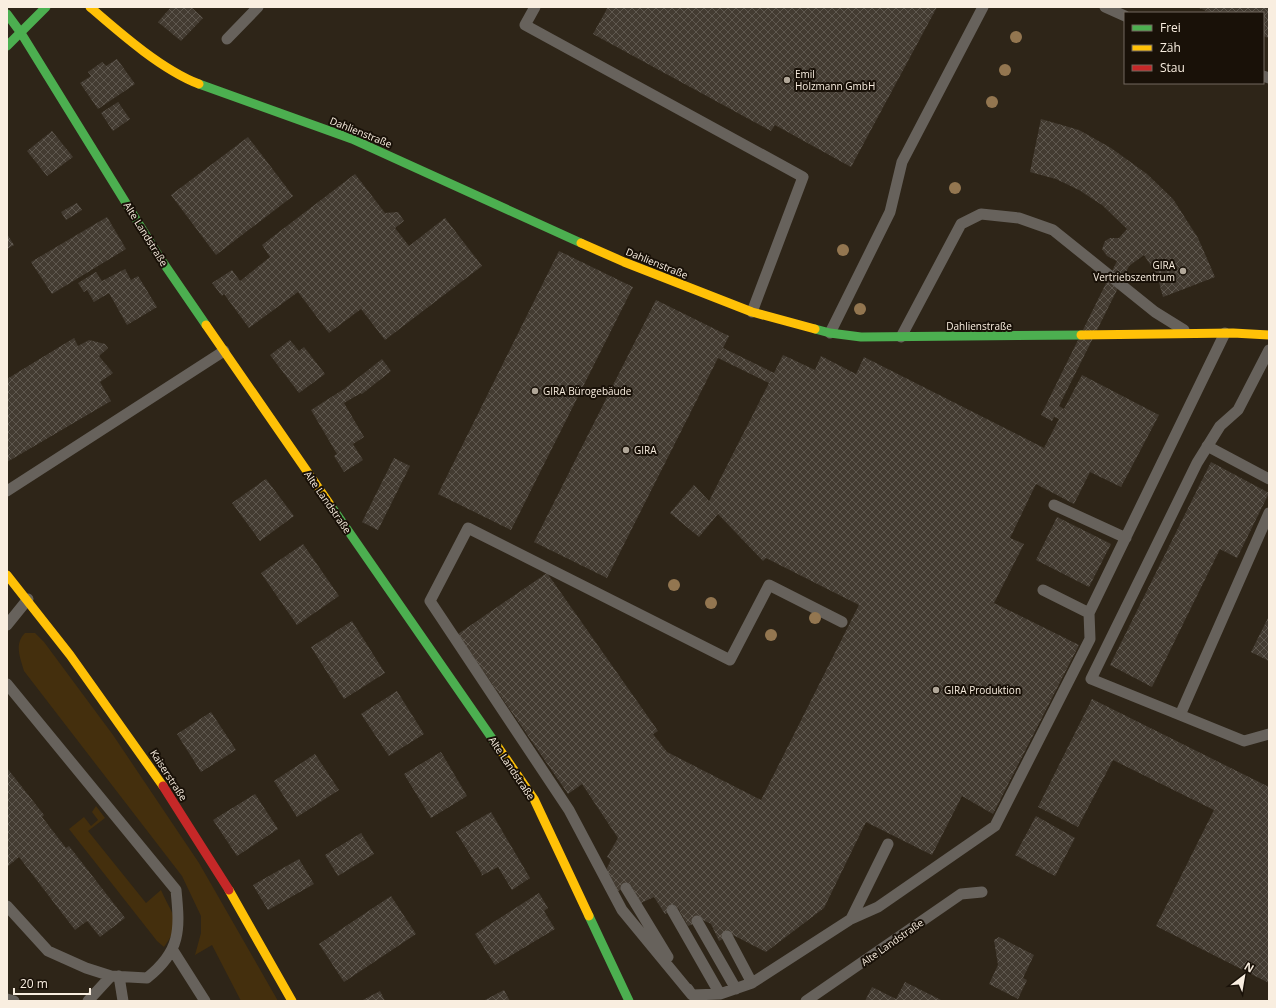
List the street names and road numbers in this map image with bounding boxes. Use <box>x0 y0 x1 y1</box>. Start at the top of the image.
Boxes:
street label: Dahlienstraße <box>328 113 394 151</box>
street label: Alte Landstraße <box>121 199 172 269</box>
street label: Dahlienstraße <box>624 244 690 282</box>
street label: Dahlienstraße <box>946 319 1012 333</box>
street label: Alte Landstraße <box>301 468 355 536</box>
street label: Alte Landstraße <box>486 734 539 803</box>
street label: Kaiserstraße <box>147 747 191 804</box>
street label: Alte Landstraße <box>858 915 926 969</box>

